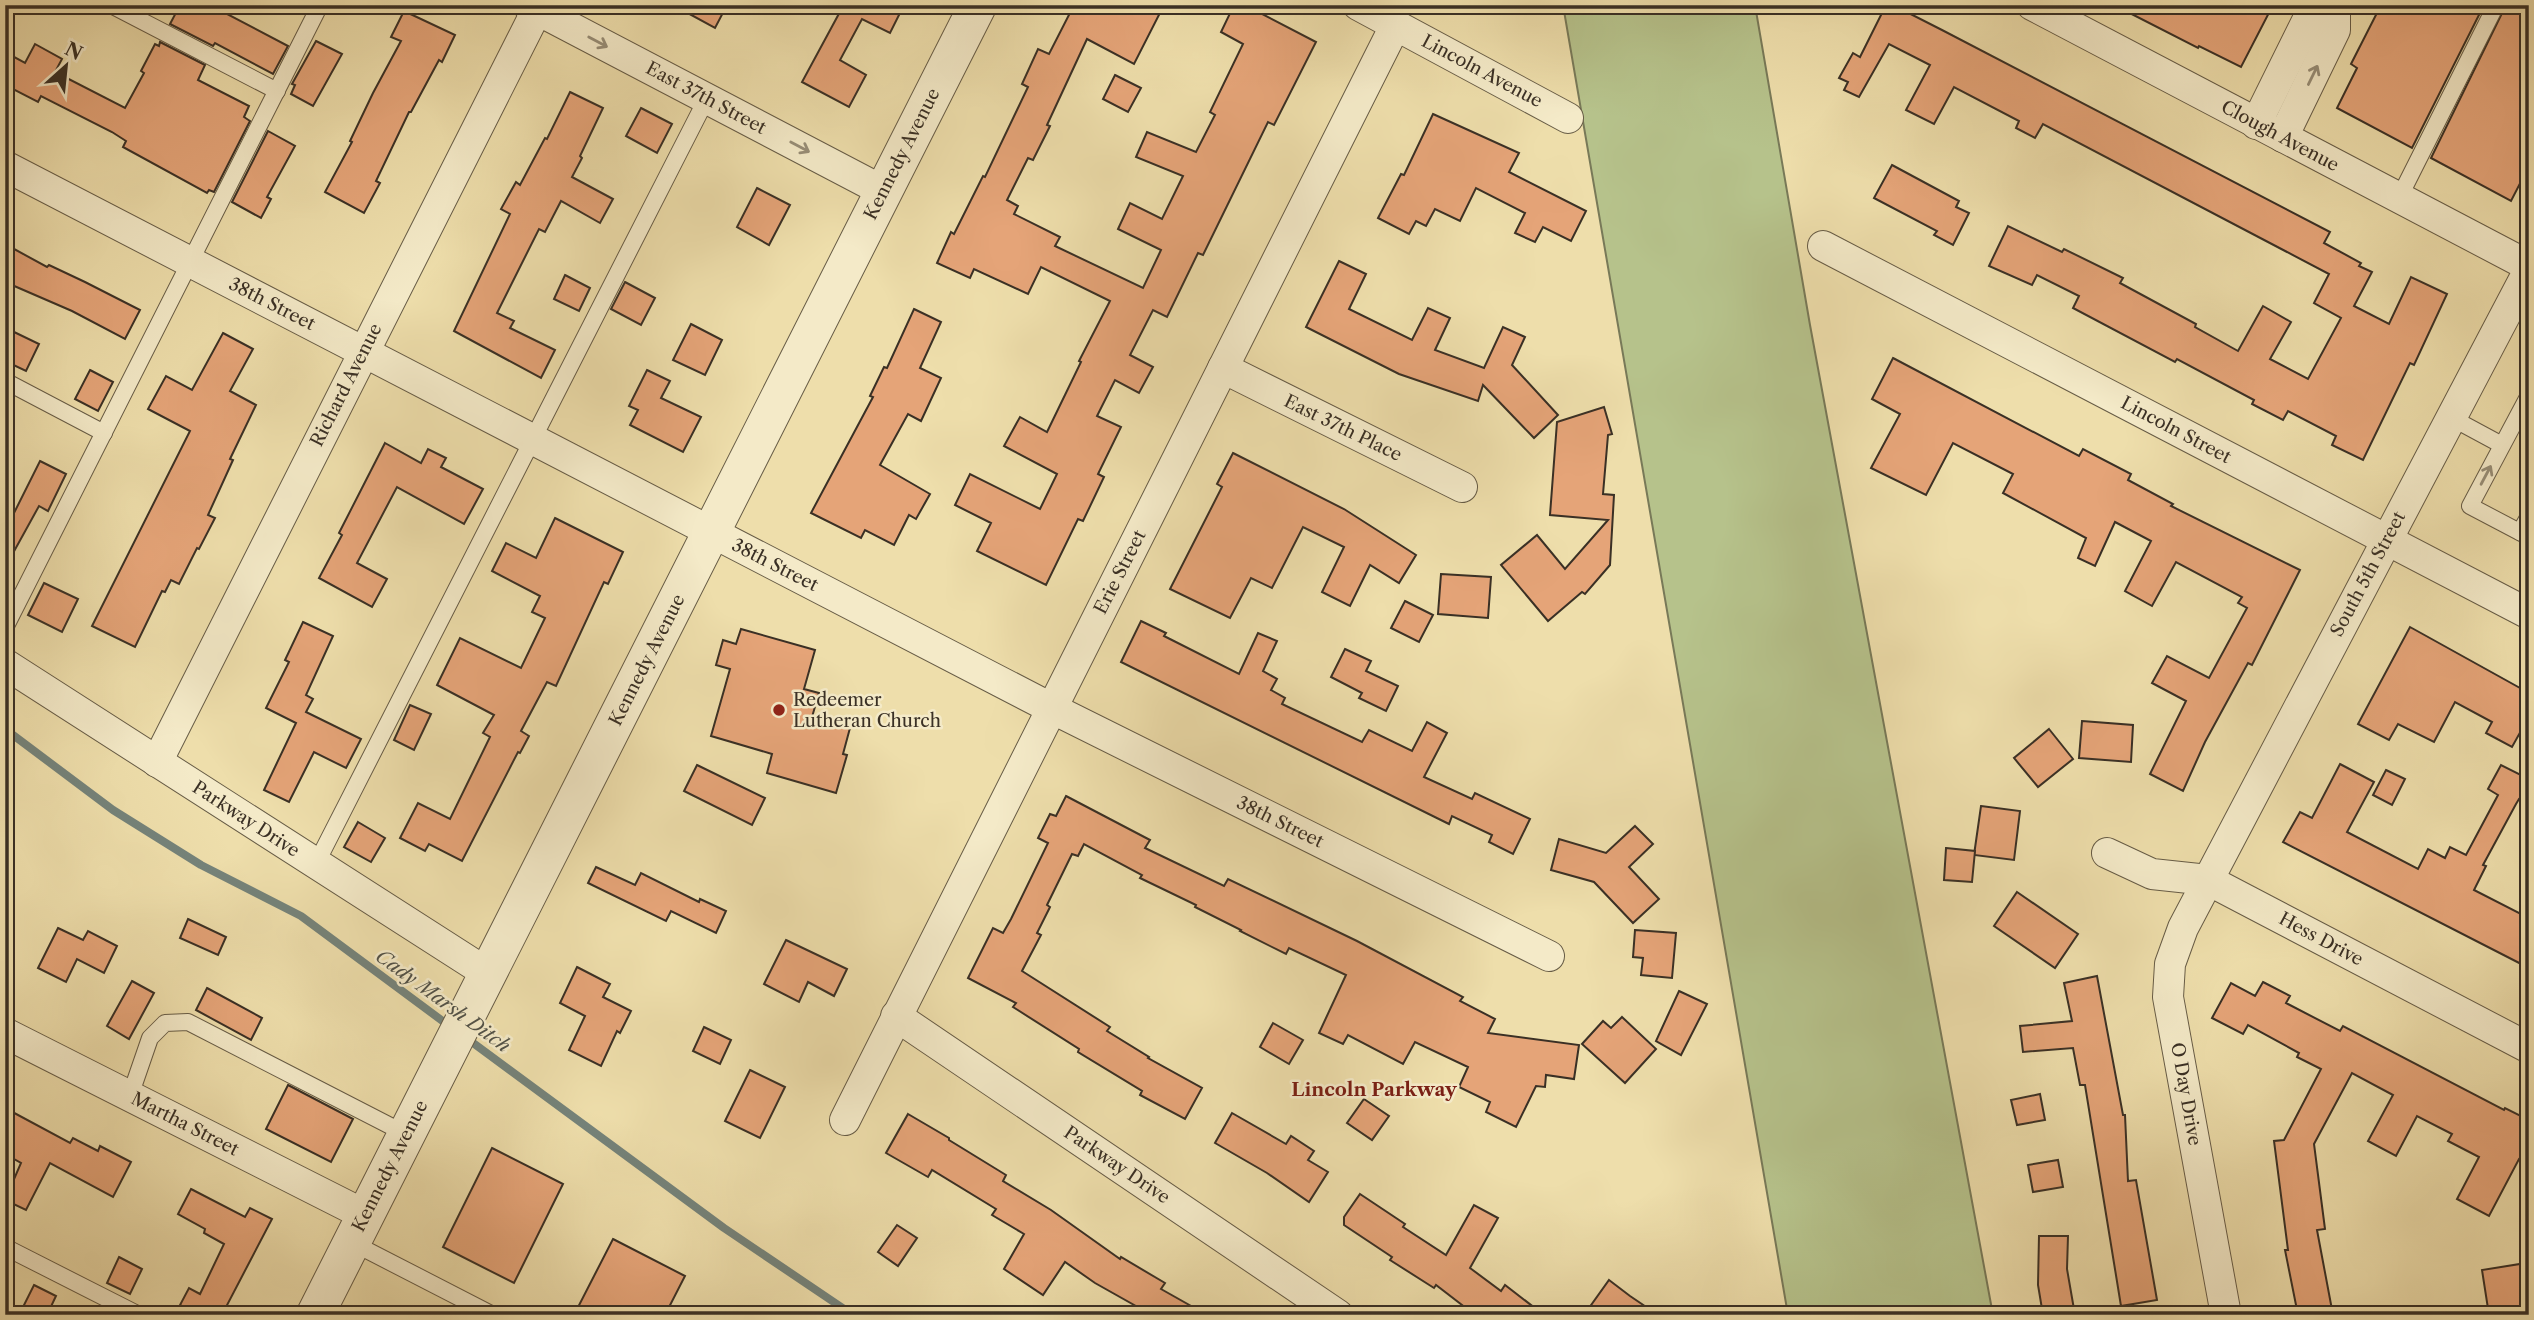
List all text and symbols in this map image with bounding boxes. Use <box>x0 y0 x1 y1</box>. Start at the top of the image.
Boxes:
street label: Lincoln Avenue <box>1418 30 1546 112</box>
north arrow <box>32 32 102 102</box>
one-way arrow <box>587 35 608 49</box>
text: N <box>61 37 86 65</box>
street label: East 37th Street <box>642 57 770 139</box>
one-way arrow <box>2306 65 2320 86</box>
street label: Kennedy Avenue <box>859 85 945 223</box>
street label: Clough Avenue <box>2217 96 2343 176</box>
one-way arrow <box>789 141 810 154</box>
street label: 38th Street <box>225 273 319 335</box>
street label: Richard Avenue <box>306 320 386 450</box>
street label: East 37th Place <box>1281 390 1405 466</box>
street label: Lincoln Street <box>2117 392 2235 469</box>
one-way arrow <box>2480 465 2494 486</box>
street label: South 5th Street <box>2326 507 2411 640</box>
street label: Erie Street <box>1089 526 1151 618</box>
street label: 38th Street <box>728 534 822 596</box>
street label: Kennedy Avenue <box>604 591 690 729</box>
place label: Redeemer Lutheran Church <box>793 689 941 732</box>
marker: Redeemer Lutheran Church <box>771 702 787 718</box>
street label: Parkway Drive <box>188 776 304 862</box>
street label: 38th Street <box>1233 792 1328 853</box>
street label: Hess Drive <box>2275 908 2367 970</box>
water label: Cady Marsh Ditch <box>371 945 515 1058</box>
street label: O Day Drive <box>2166 1041 2206 1147</box>
district label: Lincoln Parkway <box>1291 1078 1458 1101</box>
street label: Martha Street <box>128 1087 243 1161</box>
street label: Kennedy Avenue <box>347 1097 433 1235</box>
street label: Parkway Drive <box>1060 1121 1174 1209</box>

